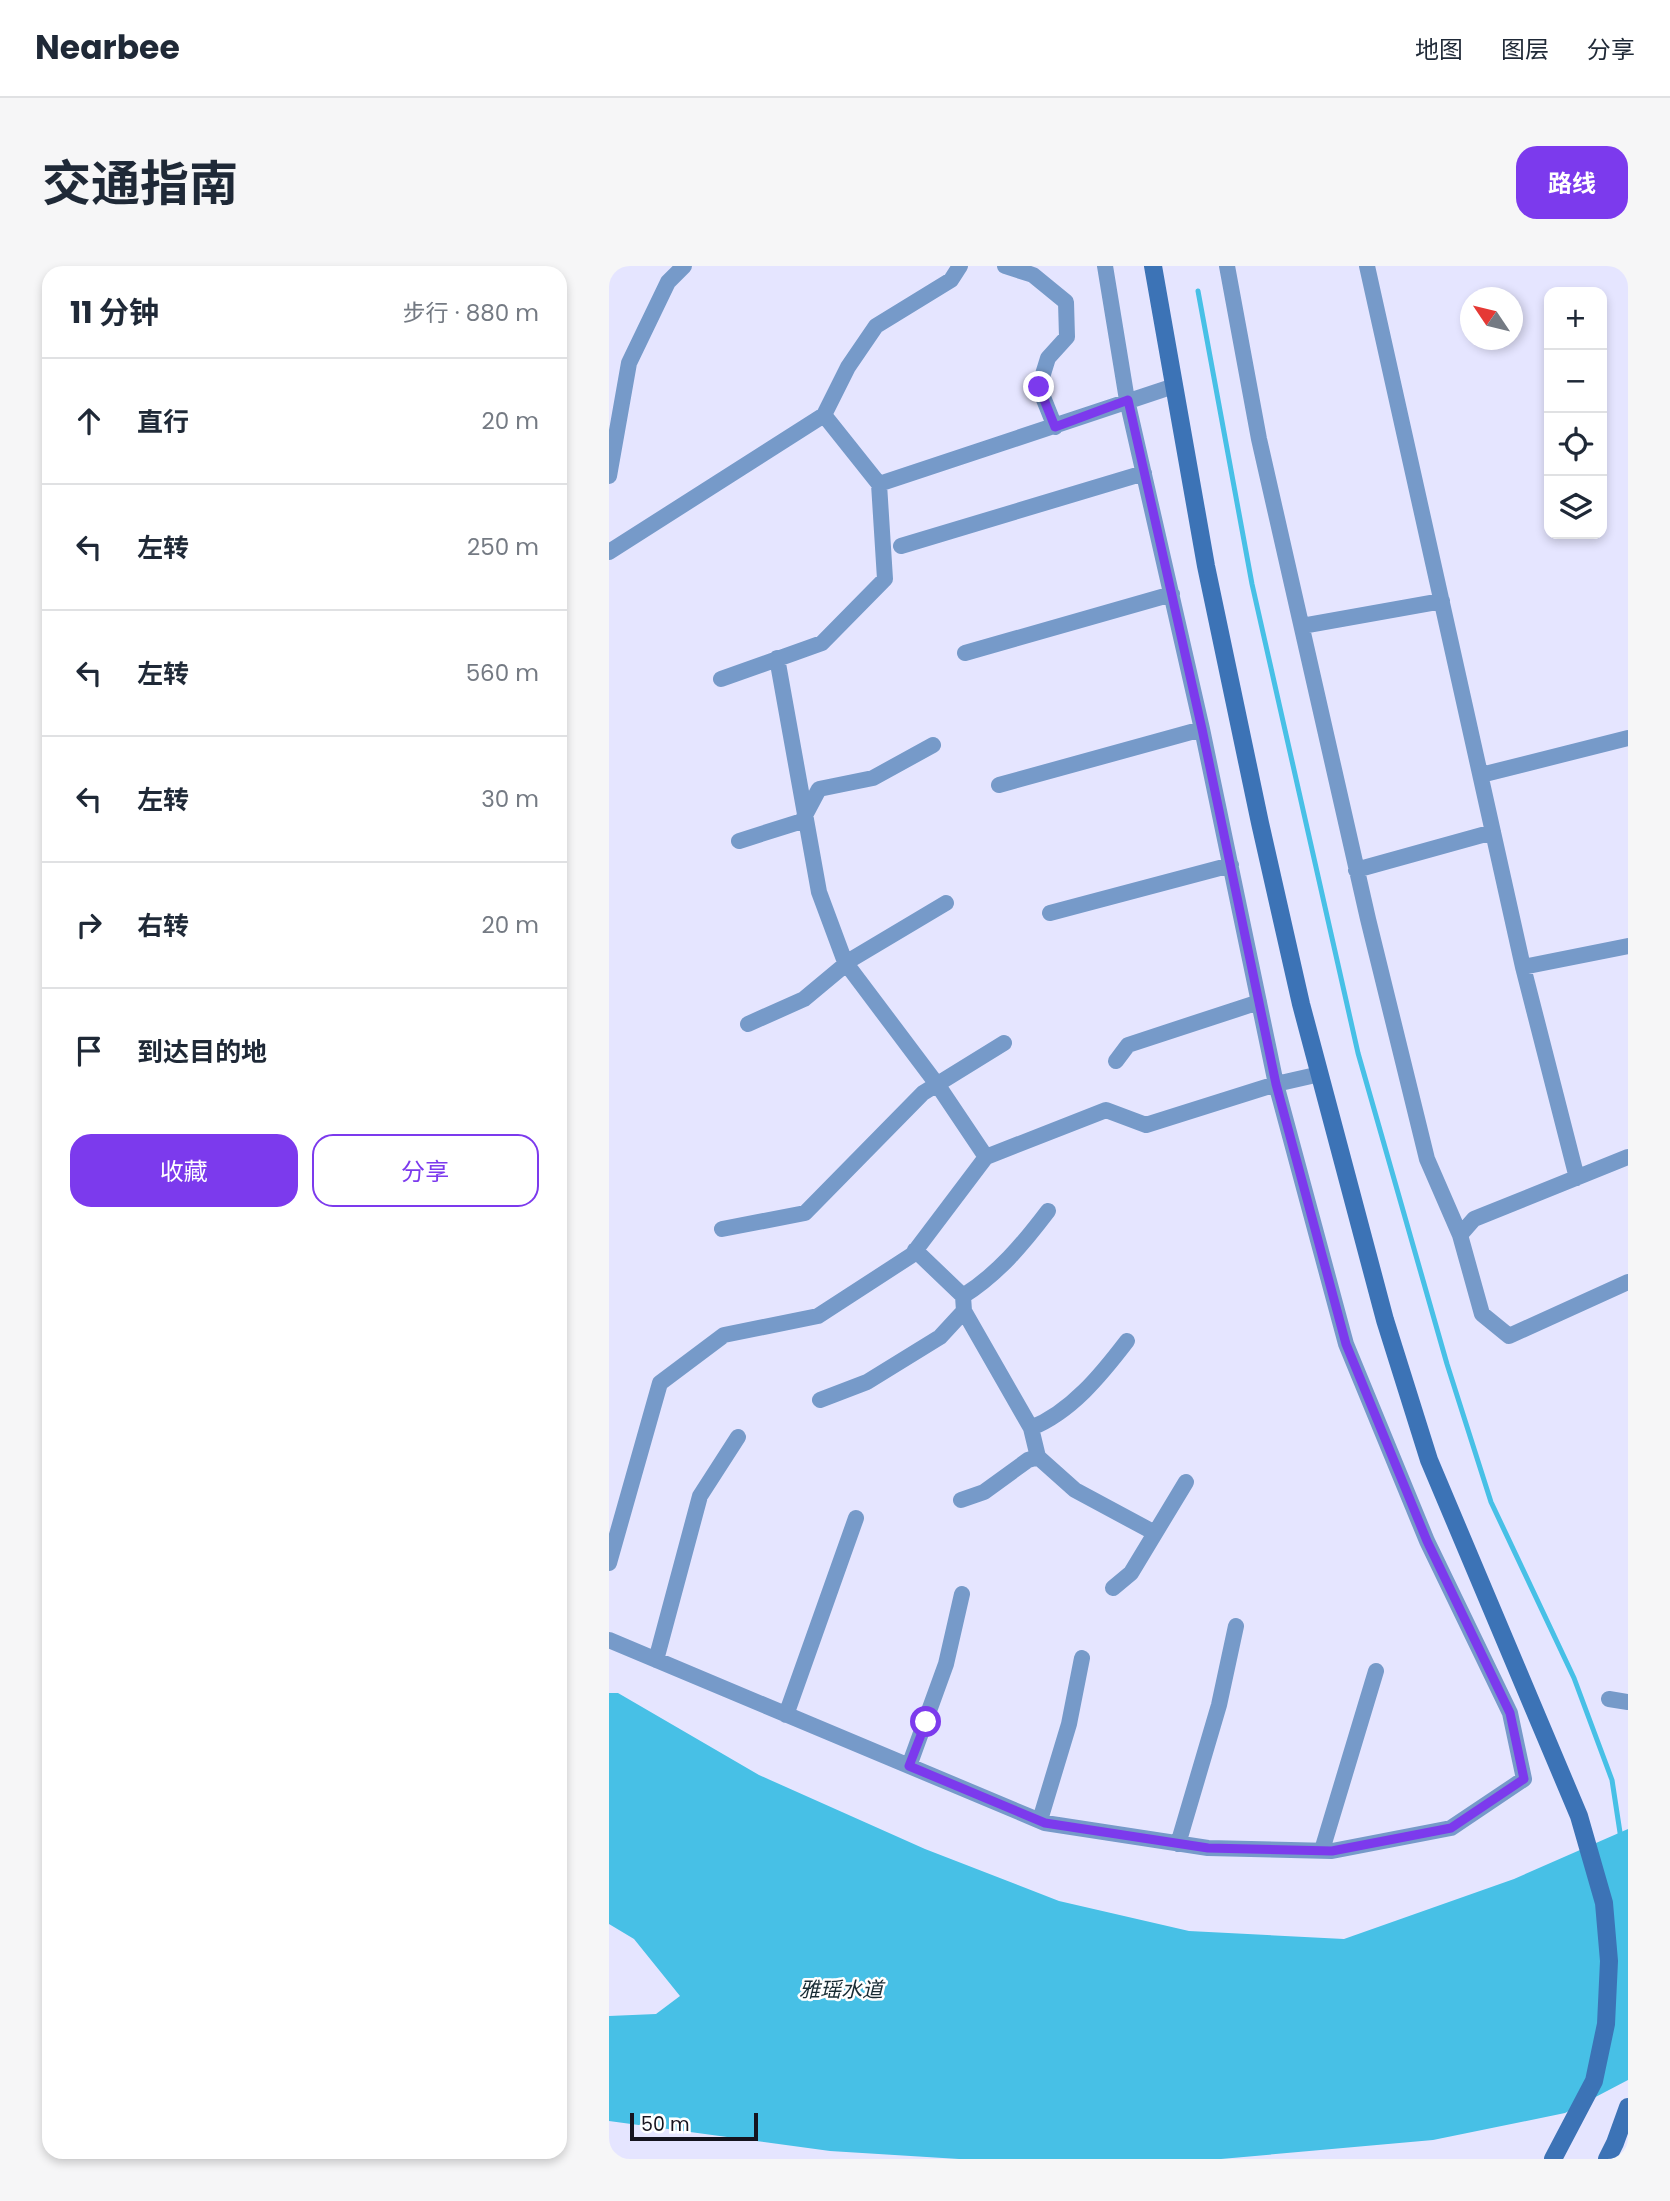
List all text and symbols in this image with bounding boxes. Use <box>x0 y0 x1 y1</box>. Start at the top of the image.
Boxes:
text: Nearbee <box>35 24 180 71</box>
text: 地图 <box>1415 33 1463 66</box>
text: 图层 <box>1501 33 1549 66</box>
text: 分享 <box>1587 33 1635 66</box>
button: 路线 <box>1516 146 1628 219</box>
text: 交通指南 <box>42 150 238 218</box>
north arrow <box>1460 287 1523 350</box>
map controls <box>1544 287 1607 539</box>
button: + <box>1544 287 1607 350</box>
text: 11 分钟 <box>70 291 159 334</box>
text: 步行 · 880 m <box>403 297 539 329</box>
button: − <box>1544 350 1607 413</box>
route end <box>1023 371 1054 402</box>
icon: ahead <box>70 402 108 440</box>
text: 直行 <box>137 404 189 440</box>
text: 20 m <box>481 405 539 437</box>
button: locate <box>1544 413 1607 476</box>
button: layers <box>1544 476 1607 539</box>
icon: left <box>70 528 108 566</box>
text: 左转 <box>137 530 189 566</box>
text: 250 m <box>467 531 539 563</box>
icon: left <box>70 654 108 692</box>
text: 左转 <box>137 656 189 692</box>
text: 560 m <box>466 657 539 689</box>
icon: left <box>70 780 108 818</box>
text: 左转 <box>137 782 189 818</box>
text: 30 m <box>481 783 539 815</box>
icon: right <box>70 906 108 944</box>
text: 右转 <box>137 908 189 944</box>
text: 20 m <box>481 909 539 941</box>
icon: arrive <box>70 1032 108 1070</box>
text: 到达目的地 <box>137 1034 267 1070</box>
button: 收藏 <box>70 1134 298 1207</box>
button: 分享 <box>312 1134 539 1207</box>
route start <box>910 1706 941 1737</box>
water label: 雅瑶水道 <box>799 1975 886 2004</box>
scale bar <box>630 2110 758 2142</box>
text: 50 m <box>641 2111 690 2138</box>

